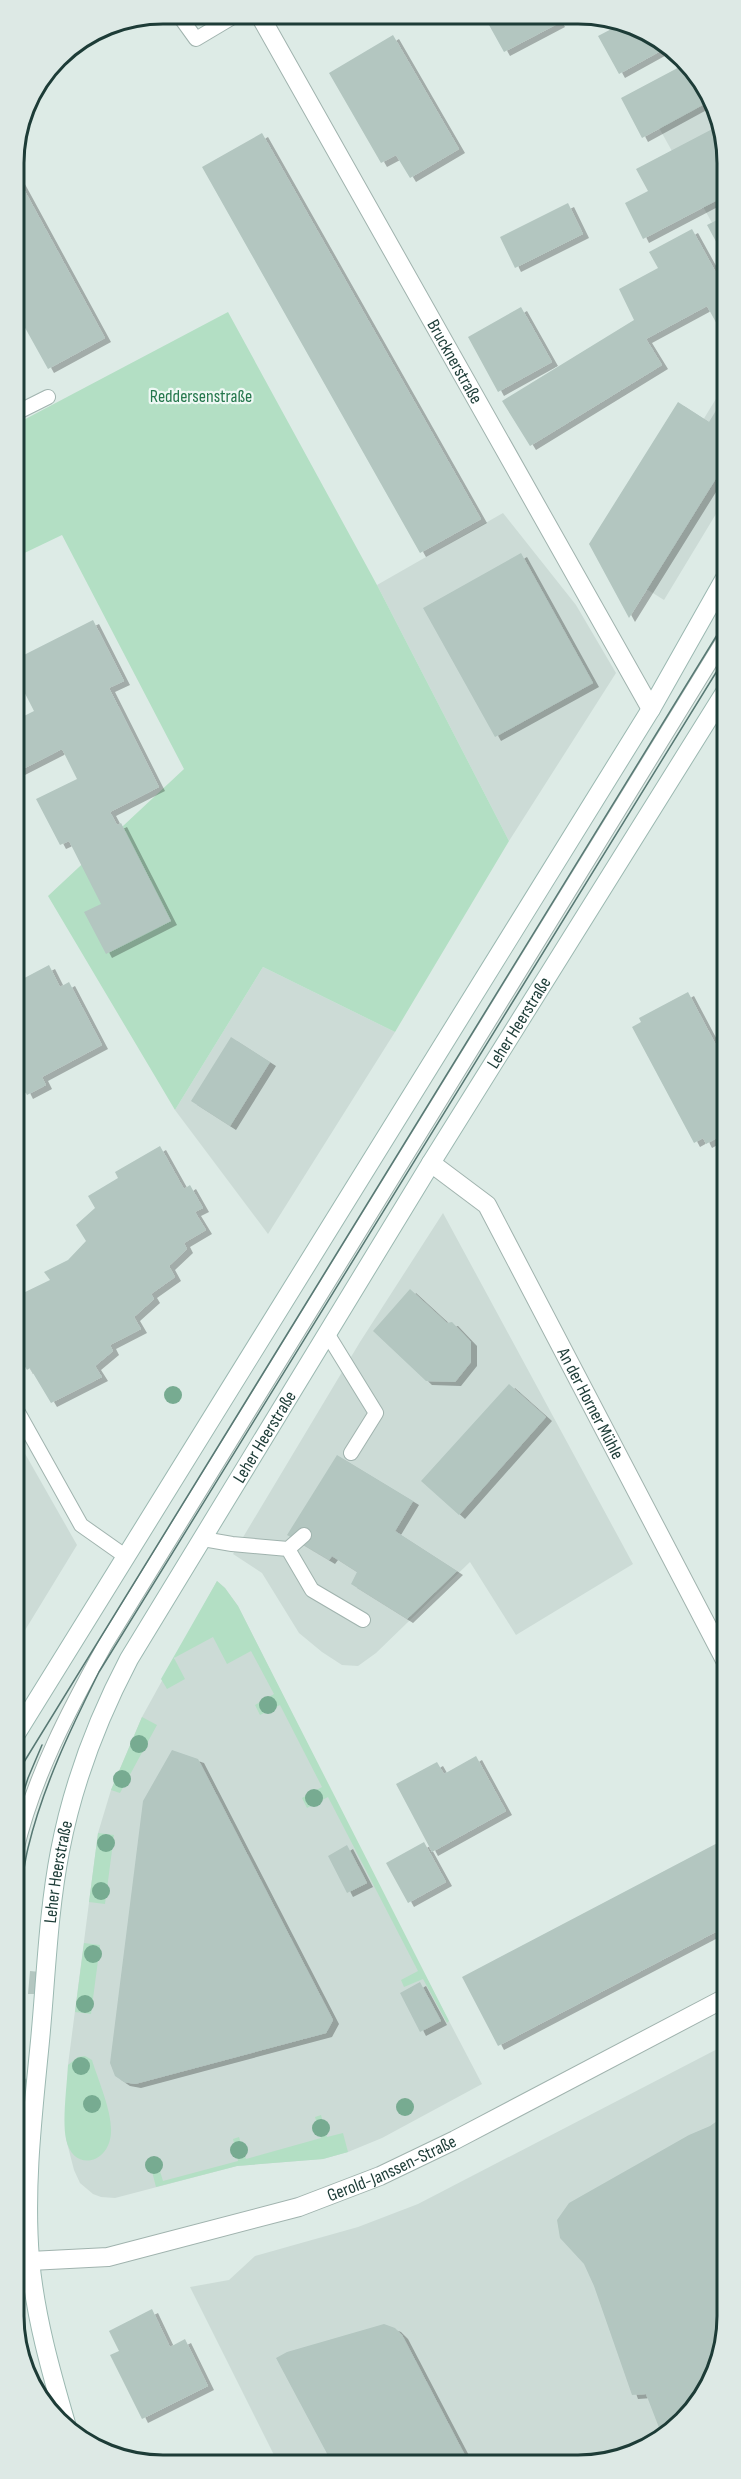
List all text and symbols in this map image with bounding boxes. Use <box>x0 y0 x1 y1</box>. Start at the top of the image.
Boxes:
street label: Brucknerstraße <box>423 316 487 407</box>
park label: Reddersenstraße <box>150 386 252 407</box>
street label: Leher Heerstraße <box>482 973 555 1072</box>
street label: An der Horner Mühle <box>553 1343 629 1463</box>
street label: Leher Heerstraße <box>228 1387 300 1487</box>
street label: Leher Heerstraße <box>39 1818 77 1924</box>
street label: Gerold-Janssen-Straße <box>324 2131 460 2206</box>

